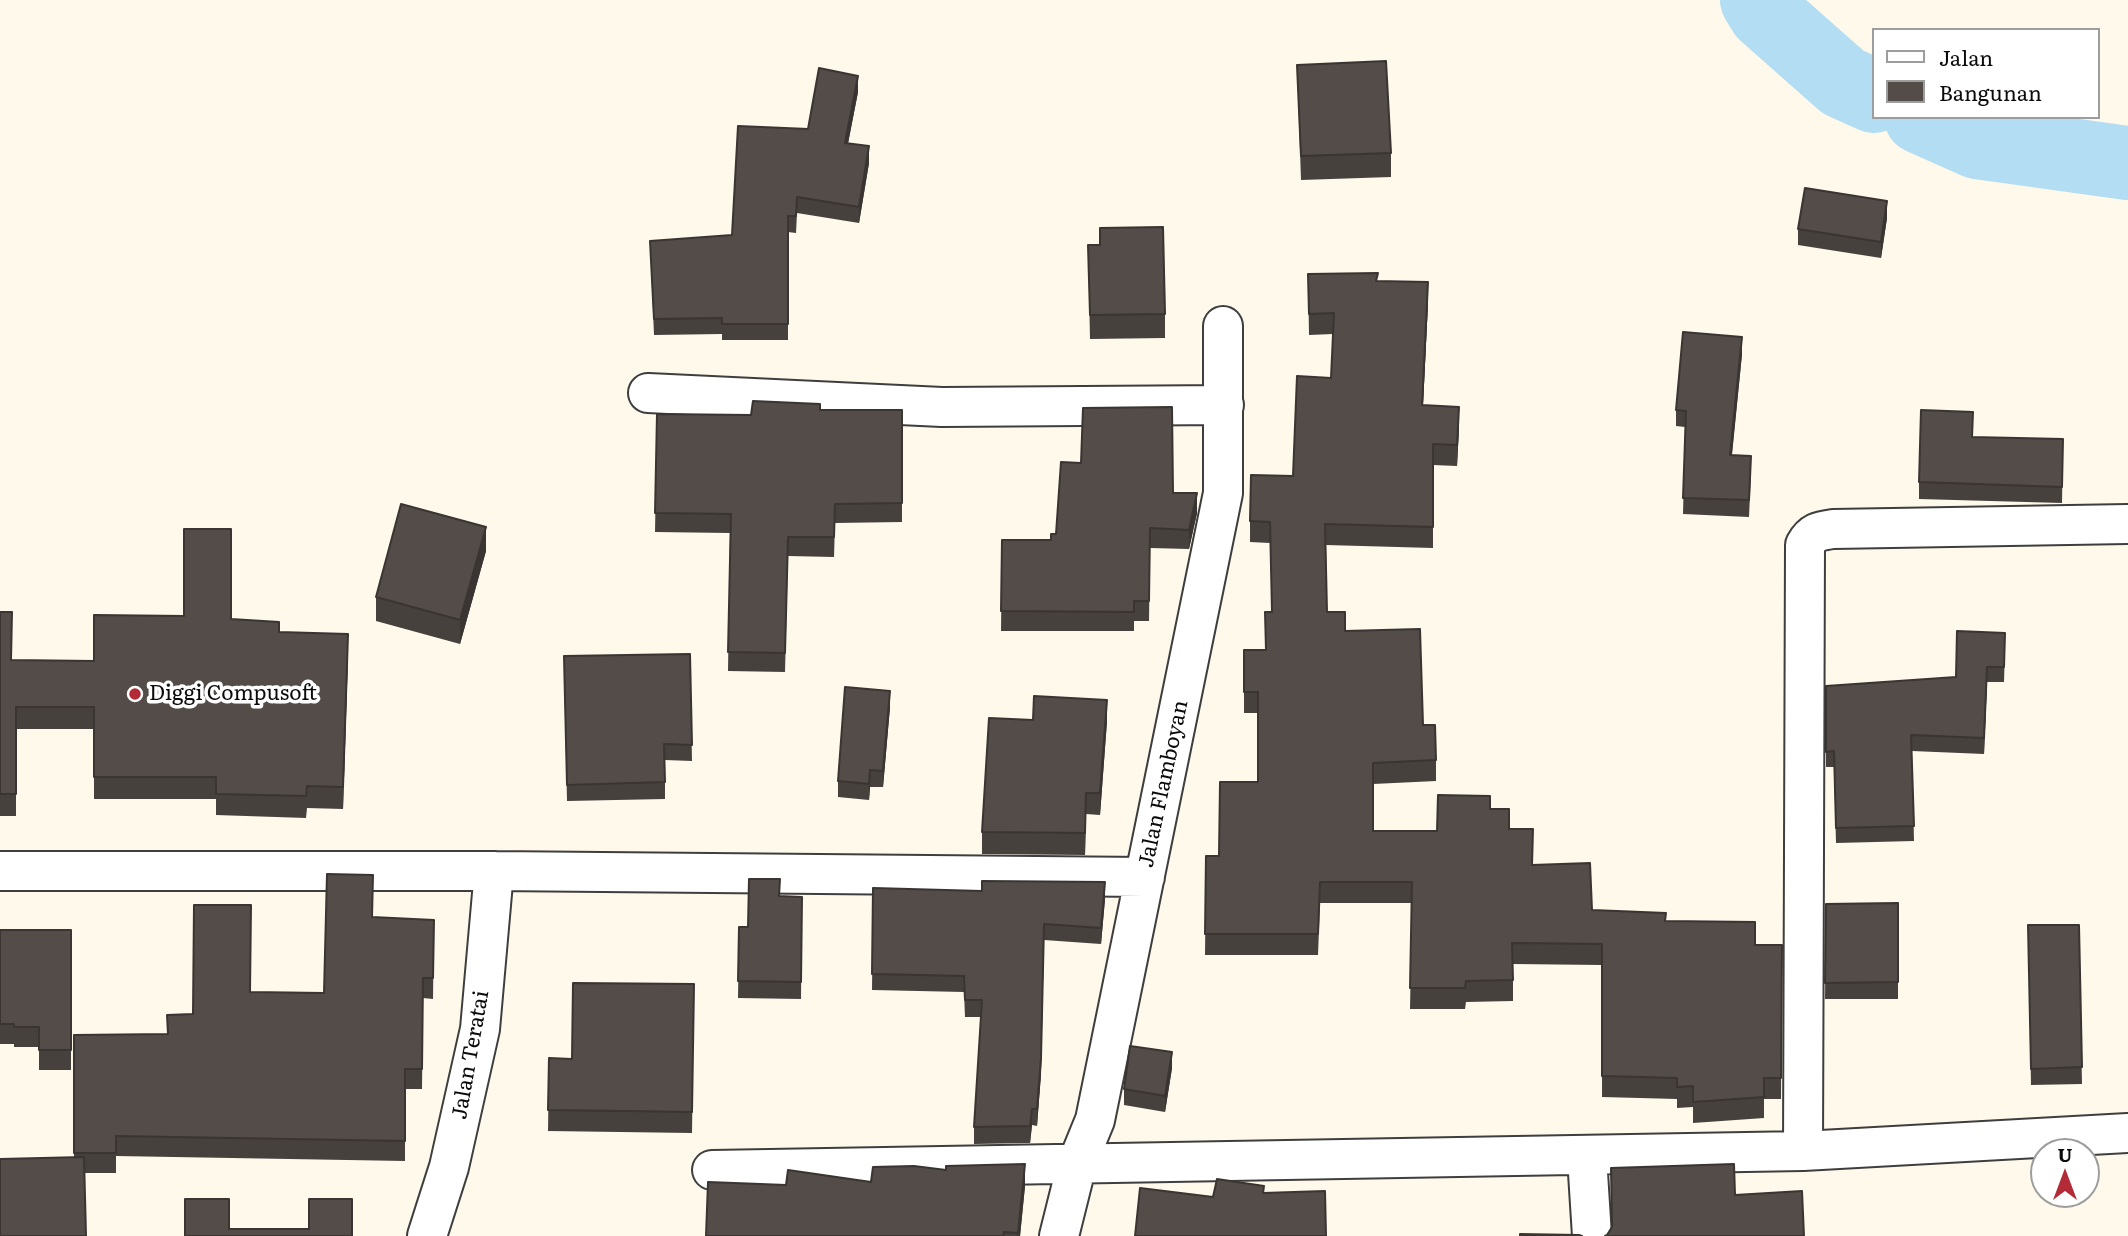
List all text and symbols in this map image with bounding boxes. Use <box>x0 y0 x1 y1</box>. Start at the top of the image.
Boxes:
legend <box>1872 28 2100 119</box>
text: Jalan <box>1939 41 1993 72</box>
text: Bangunan <box>1939 76 2042 107</box>
place label: Diggi Compusoft <box>149 681 317 707</box>
marker: Diggi Compusoft <box>127 686 143 702</box>
street label: Jalan Flamboyan <box>1134 698 1194 870</box>
street label: Jalan Teratai <box>447 989 495 1121</box>
north arrow <box>2030 1138 2100 1208</box>
text: U <box>2058 1140 2072 1168</box>

